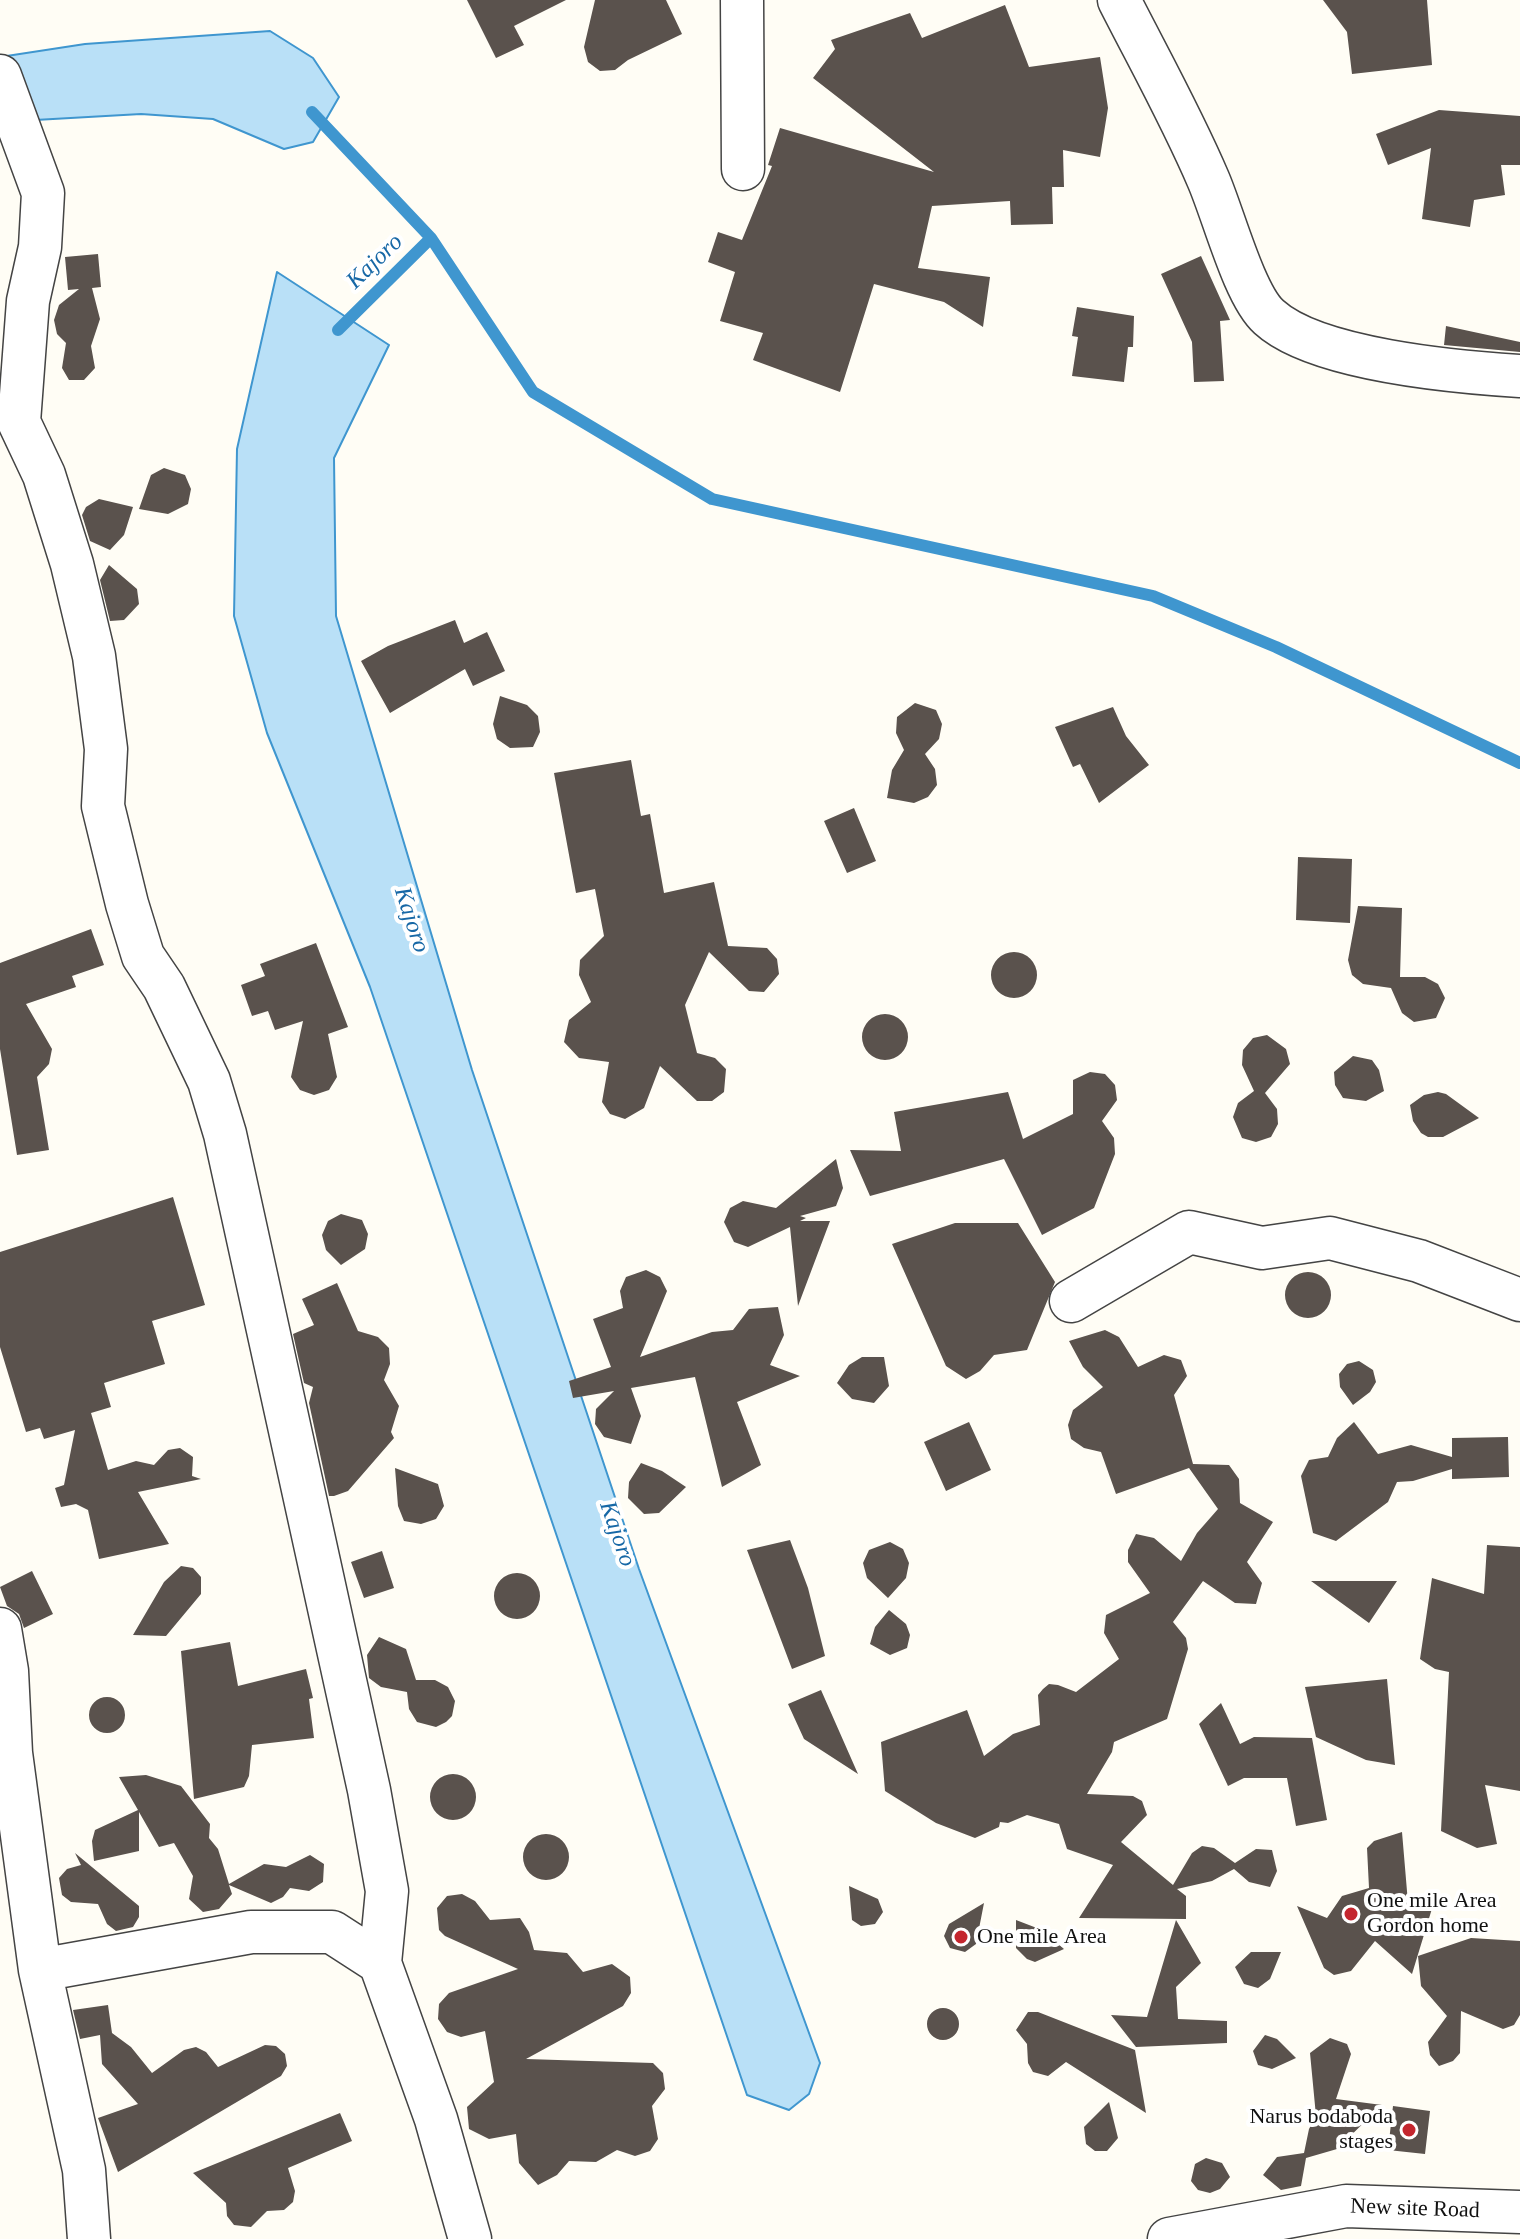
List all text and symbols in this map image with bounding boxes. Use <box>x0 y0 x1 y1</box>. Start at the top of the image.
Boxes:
water label: Kajoro <box>341 228 409 296</box>
water label: Kajoro <box>387 884 435 956</box>
water label: Kajoro <box>592 1498 642 1570</box>
place label: One mile Area Gordon home <box>1367 1888 1496 1940</box>
marker: One mile Area Gordon home <box>1342 1905 1360 1923</box>
place label: One mile Area <box>977 1924 1106 1950</box>
marker: One mile Area <box>952 1928 970 1946</box>
place label: Narus bodaboda stages <box>1249 2104 1393 2156</box>
marker: Narus bodaboda stages <box>1400 2121 1418 2139</box>
street label: New site Road <box>1350 2194 1480 2224</box>

